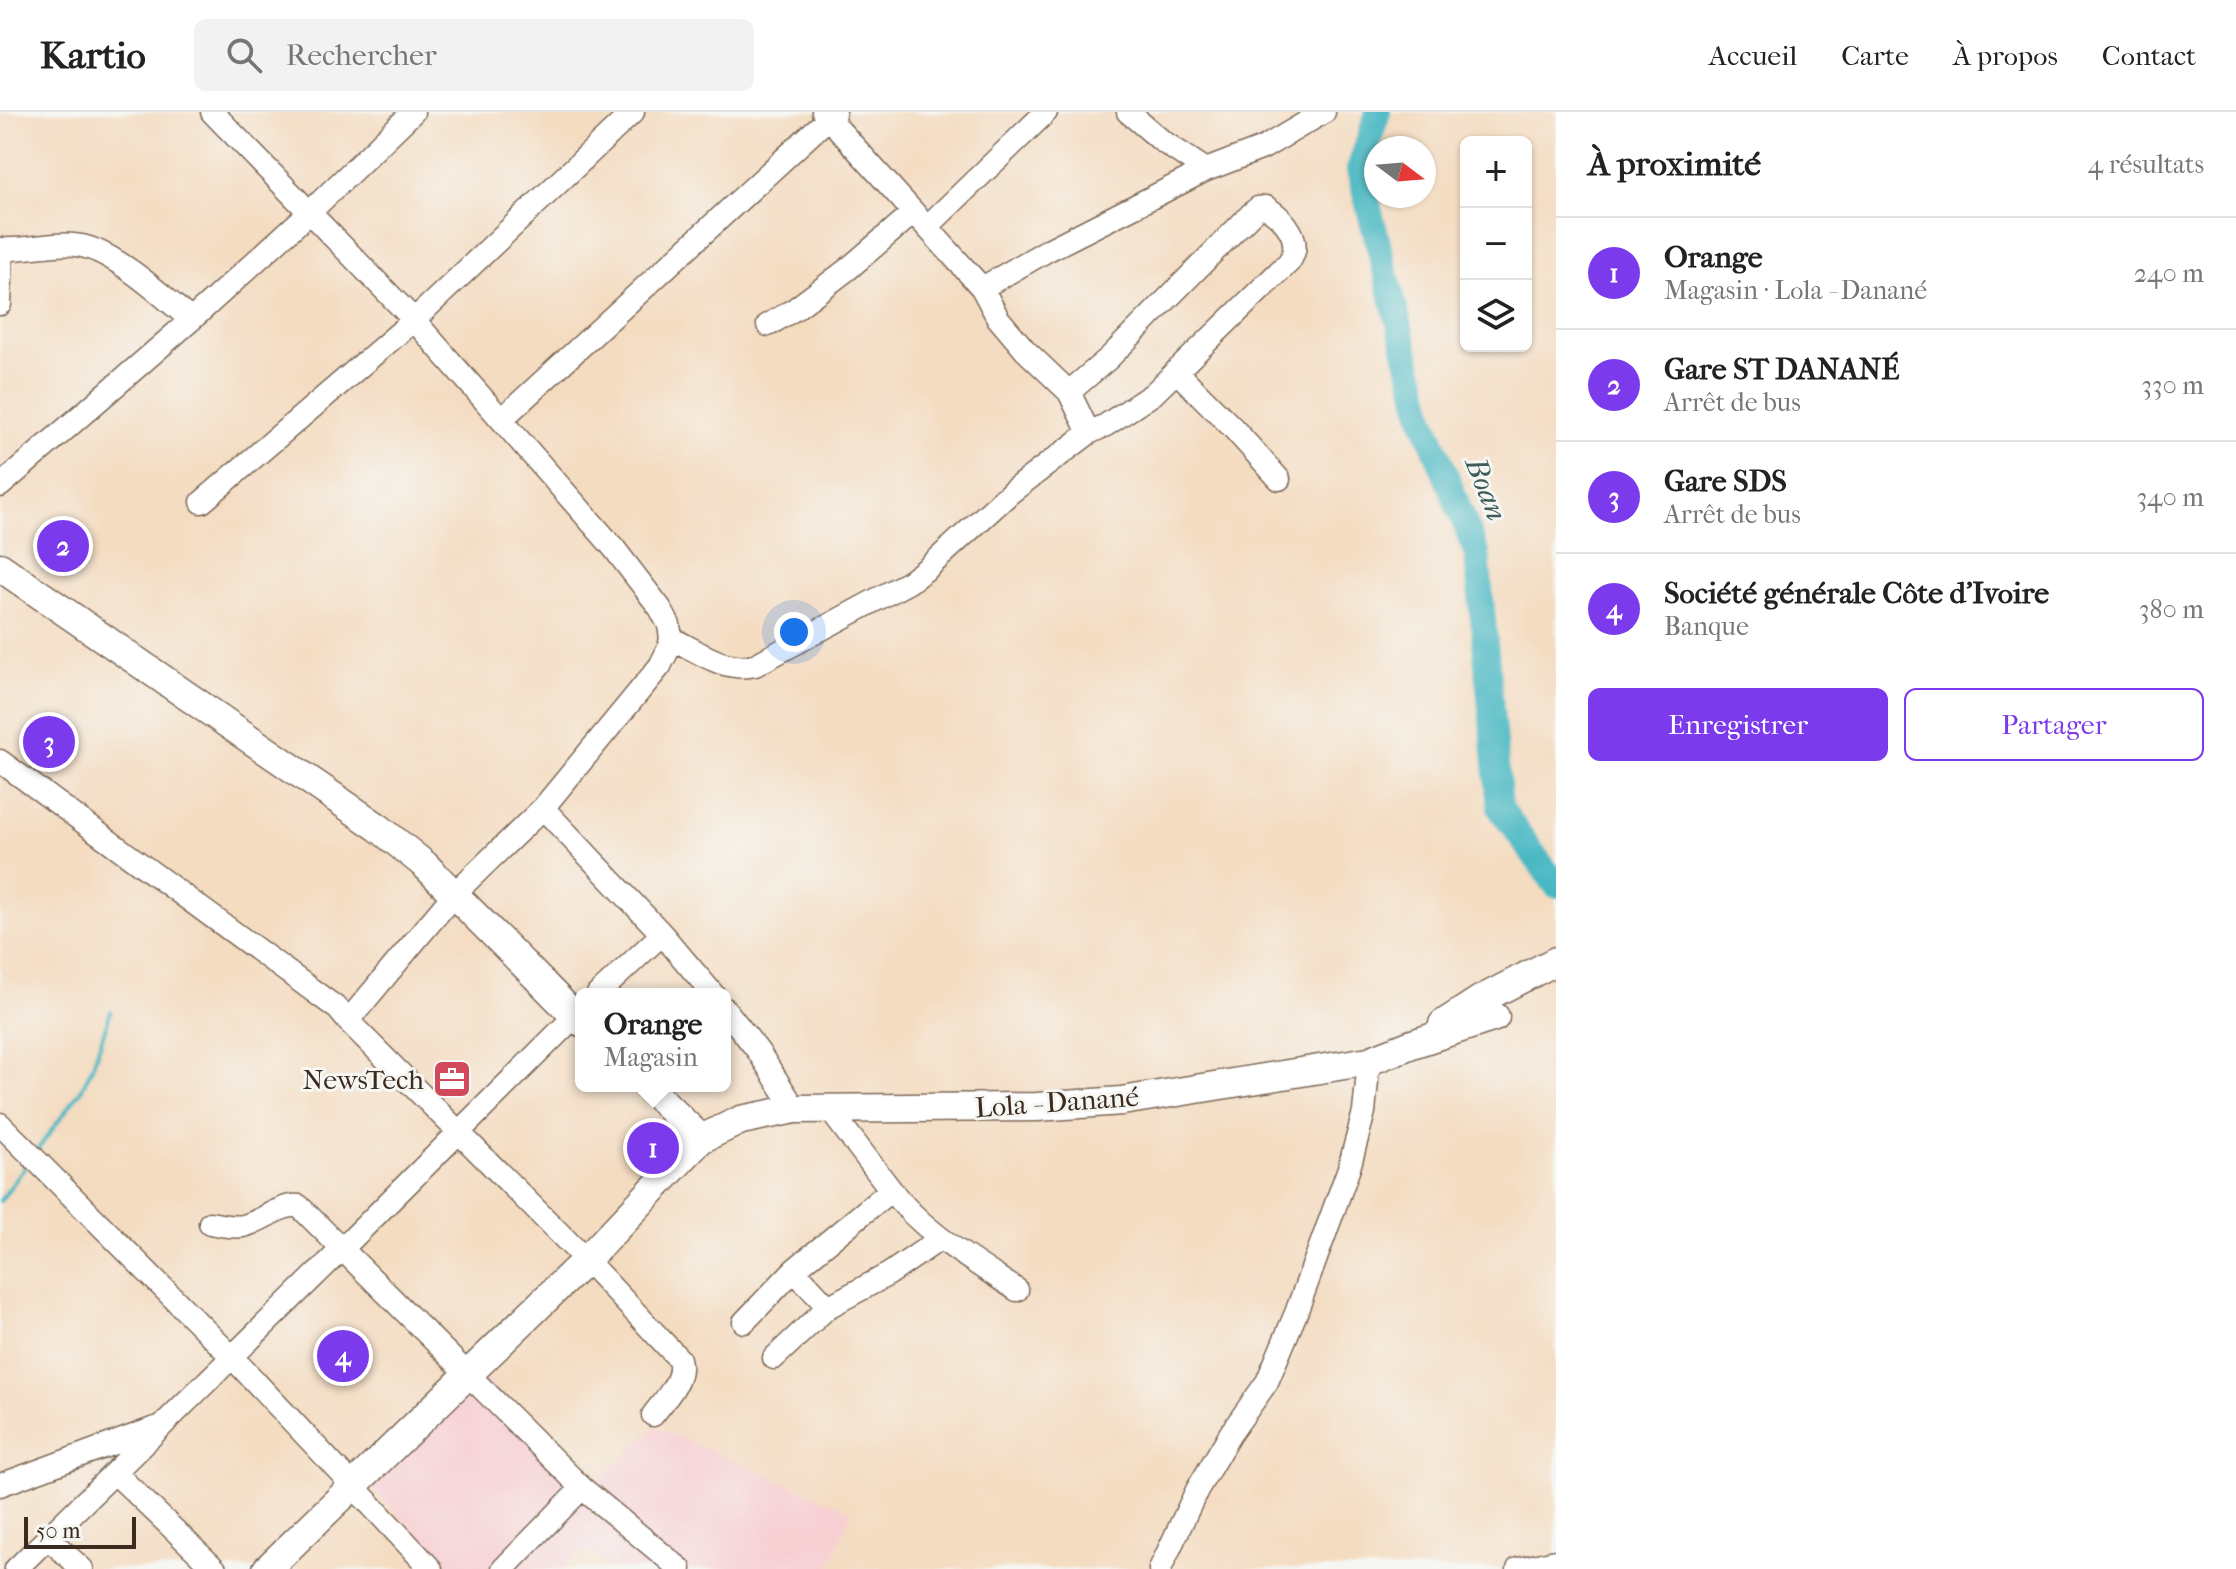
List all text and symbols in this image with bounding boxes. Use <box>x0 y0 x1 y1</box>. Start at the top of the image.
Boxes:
search box <box>194 19 754 91</box>
text: Kartio <box>40 33 146 78</box>
icon: search <box>222 33 266 77</box>
text: Rechercher <box>286 38 437 73</box>
text: Accueil <box>1709 39 1797 72</box>
text: Carte <box>1841 39 1909 72</box>
text: À propos <box>1953 39 2058 72</box>
text: Contact <box>2102 39 2196 72</box>
north arrow <box>1364 136 1436 208</box>
map controls <box>1460 136 1532 352</box>
button: + <box>1460 136 1532 208</box>
text: À proximité <box>1588 144 1761 184</box>
text: 4 résultats <box>2088 149 2204 180</box>
button: − <box>1460 208 1532 280</box>
text: Orange <box>1664 240 1763 275</box>
text: 1 <box>1609 258 1619 289</box>
text: 240 m <box>2134 258 2204 289</box>
text: Magasin · Lola - Danané <box>1664 275 1927 306</box>
button: layers <box>1460 280 1532 352</box>
text: Gare ST DANANÉ <box>1664 352 1900 387</box>
text: 2 <box>1607 370 1621 401</box>
text: 330 m <box>2141 370 2204 401</box>
text: Arrêt de bus <box>1664 387 1801 418</box>
water label: Boan <box>1457 450 1514 526</box>
text: Gare SDS <box>1664 464 1787 499</box>
text: 3 <box>1609 482 1619 513</box>
text: 340 m <box>2136 482 2204 513</box>
text: Arrêt de bus <box>1664 499 1801 530</box>
pin: 2 <box>37 516 89 576</box>
text: Société générale Côte d'Ivoire <box>1664 576 2049 611</box>
text: 4 <box>1606 594 1622 625</box>
text: 380 m <box>2139 594 2204 625</box>
text: Banque <box>1664 611 1749 642</box>
your location <box>774 612 814 652</box>
button: Enregistrer <box>1588 688 1888 761</box>
button: Partager <box>1904 688 2204 761</box>
pin: 3 <box>23 712 75 772</box>
popup <box>575 988 731 1092</box>
text: Orange <box>604 1007 702 1042</box>
text: Magasin <box>604 1042 698 1073</box>
office icon: NewsTech <box>431 1058 473 1100</box>
place label: NewsTech <box>302 1063 424 1096</box>
street label: Lola - Danané <box>974 1080 1140 1124</box>
pin: 1 <box>627 1118 679 1178</box>
pin: 4 <box>317 1326 369 1386</box>
scale bar <box>24 1513 136 1549</box>
text: 50 m <box>36 1518 81 1544</box>

